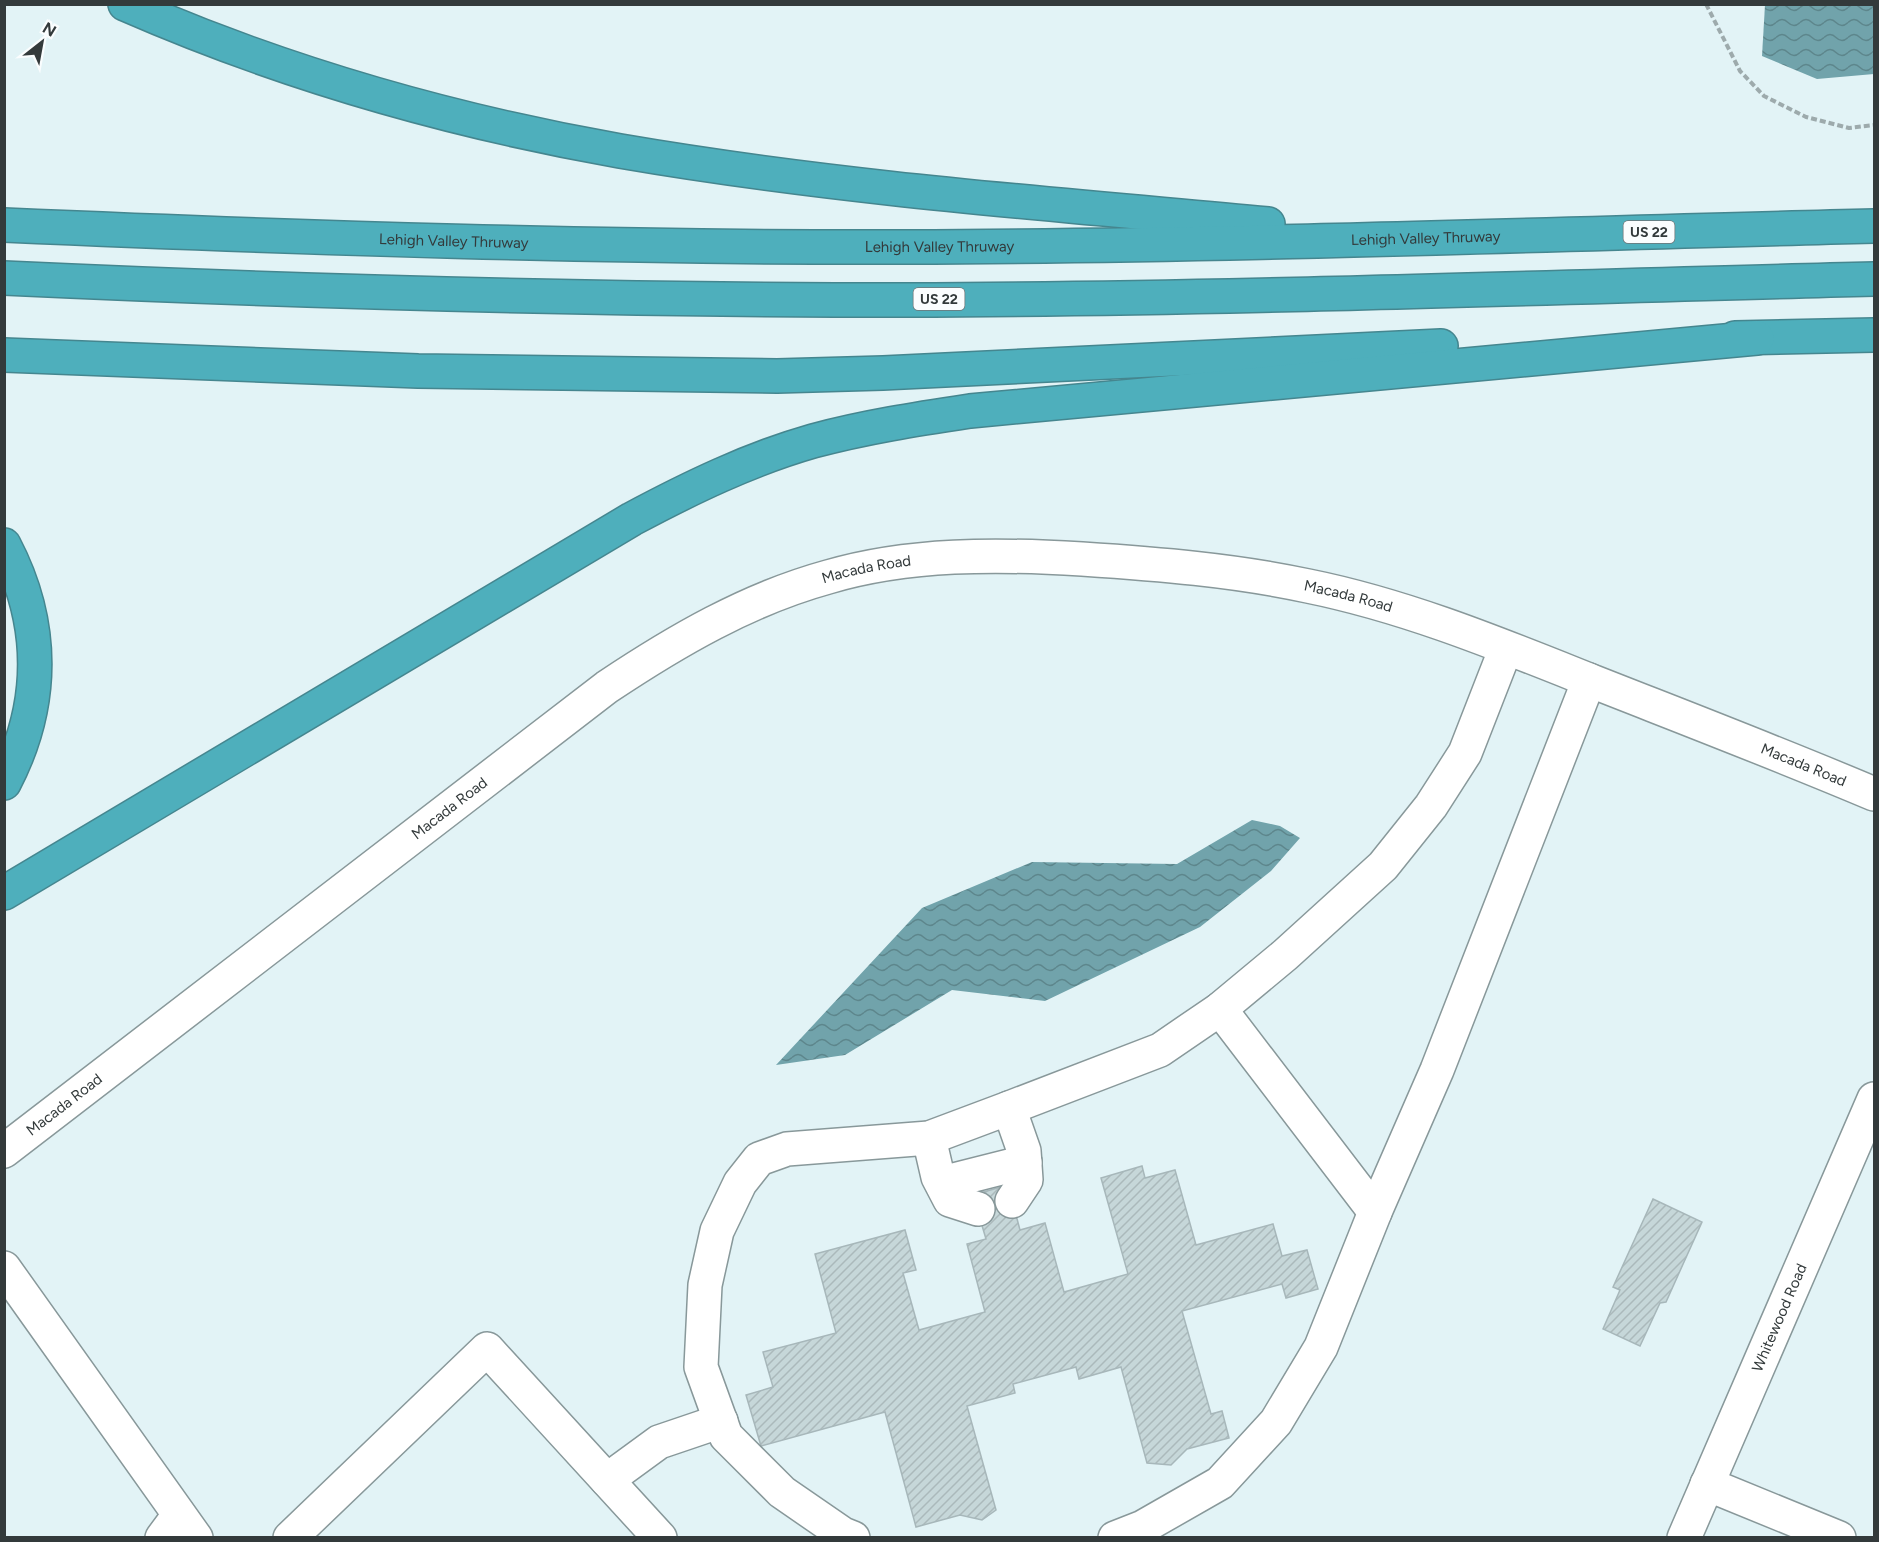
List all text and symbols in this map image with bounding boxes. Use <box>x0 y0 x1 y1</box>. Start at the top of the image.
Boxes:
north arrow <box>12 12 72 72</box>
text: N <box>39 18 60 41</box>
road number: US 22 <box>1624 221 1674 243</box>
street label: Lehigh Valley Thruway <box>1351 227 1501 249</box>
street label: Lehigh Valley Thruway <box>379 230 529 252</box>
street label: Lehigh Valley Thruway <box>865 237 1015 256</box>
road number: US 22 <box>914 288 964 310</box>
street label: Macada Road <box>819 552 912 587</box>
street label: Macada Road <box>1302 576 1395 616</box>
street label: Macada Road <box>1758 740 1849 790</box>
street label: Macada Road <box>408 773 491 843</box>
street label: Macada Road <box>23 1070 106 1139</box>
street label: Whitewood Road <box>1748 1261 1811 1375</box>

